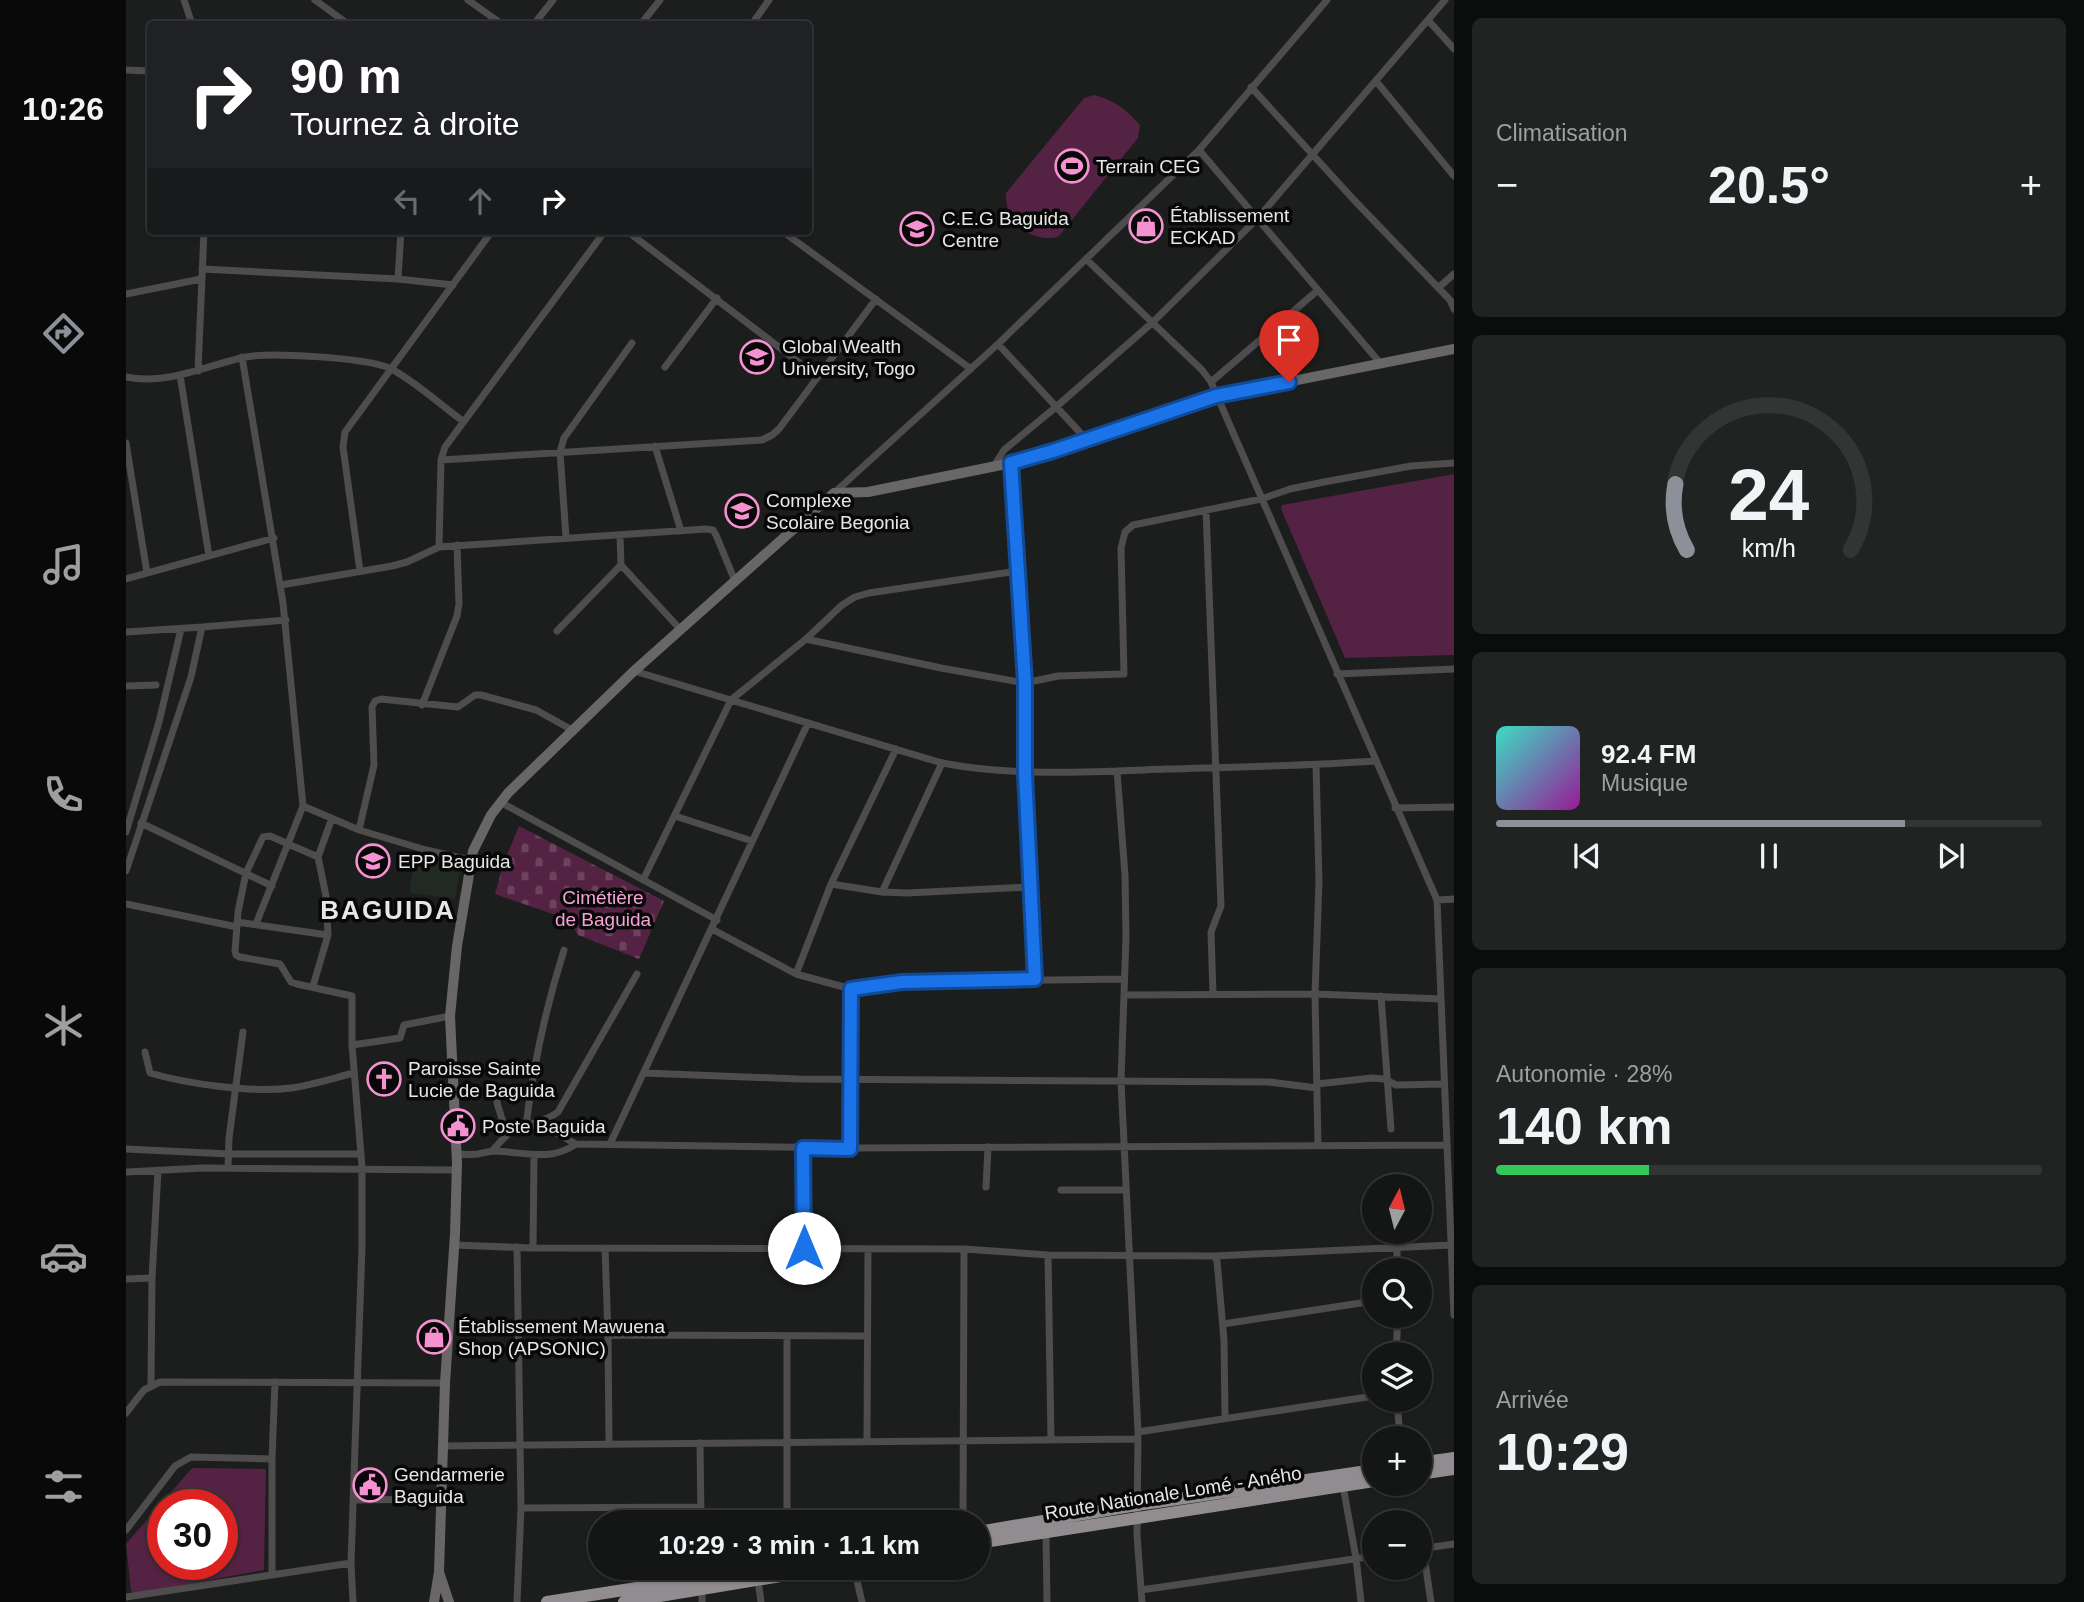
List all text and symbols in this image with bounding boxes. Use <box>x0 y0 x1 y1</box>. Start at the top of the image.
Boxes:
icon: right <box>175 49 266 140</box>
text: 90 m <box>290 49 402 103</box>
text: 10:26 <box>22 91 104 127</box>
text: Tournez à droite <box>290 106 519 142</box>
text: Climatisation <box>1496 120 1628 146</box>
sports icon: Terrain CEG <box>1053 147 1091 185</box>
place label: Terrain CEG <box>1096 156 1201 177</box>
text: 20.5° <box>1708 156 1830 214</box>
text: − <box>1496 164 1518 206</box>
text: + <box>2020 164 2042 206</box>
icon: left <box>388 182 426 220</box>
icon: ahead <box>461 182 499 220</box>
icon: right <box>534 182 572 220</box>
place label: Établissement ECKAD <box>1170 205 1290 248</box>
shop icon: Établissement ECKAD <box>1127 207 1165 245</box>
place label: C.E.G Baguida Centre <box>942 208 1069 251</box>
school or university icon: C.E.G Baguida Centre <box>898 210 936 248</box>
icon: directions <box>39 309 88 358</box>
pin <box>1259 310 1319 382</box>
icon: arrive <box>1270 321 1308 359</box>
place label: Global Wealth University, Togo <box>782 336 915 379</box>
school or university icon: Global Wealth University, Togo <box>738 338 776 376</box>
text: 24 <box>1729 455 1810 536</box>
place label: Complexe Scolaire Begonia <box>766 490 910 533</box>
school or university icon: Complexe Scolaire Begonia <box>723 492 761 530</box>
text: km/h <box>1742 534 1796 562</box>
icon: music <box>39 540 88 589</box>
text: 92.4 FM <box>1601 739 1696 769</box>
icon: phone <box>39 770 88 819</box>
text: Musique <box>1601 770 1688 796</box>
icon: previous <box>1568 837 1606 875</box>
icon: pause <box>1750 837 1788 875</box>
icon: next <box>1932 837 1970 875</box>
school or university icon: EPP Baguida <box>354 842 392 880</box>
place label: EPP Baguida <box>398 851 511 872</box>
park label: Cimétière de Baguida <box>555 887 651 930</box>
district label: BAGUIDA <box>320 895 456 925</box>
icon: climate <box>39 1001 88 1050</box>
place label: Paroisse Sainte Lucie de Baguida <box>408 1058 555 1101</box>
church icon: Paroisse Sainte Lucie de Baguida <box>365 1060 403 1098</box>
text: Autonomie · 28% <box>1496 1061 1672 1087</box>
text: 140 km <box>1496 1097 1672 1155</box>
public building icon: Poste Baguida <box>439 1107 477 1145</box>
place label: Poste Baguida <box>482 1116 606 1137</box>
north arrow <box>1362 1174 1432 1244</box>
map controls <box>1362 1174 1432 1580</box>
position arrow <box>767 1211 841 1285</box>
icon: car <box>39 1232 88 1281</box>
button: search <box>1362 1258 1432 1328</box>
place label: Établissement Mawuena Shop (APSONIC) <box>458 1316 665 1359</box>
shop icon: Établissement Mawuena Shop (APSONIC) <box>415 1318 453 1356</box>
button: layers <box>1362 1342 1432 1412</box>
text: Arrivée <box>1496 1387 1569 1413</box>
text: 10:29 <box>1496 1423 1629 1481</box>
button: + <box>1362 1426 1432 1496</box>
icon: filters <box>39 1462 88 1511</box>
street label: Route Nationale Lomé - Aného <box>1043 1462 1303 1524</box>
place label: Gendarmerie Baguida <box>394 1464 505 1507</box>
public building icon: Gendarmerie Baguida <box>351 1466 389 1504</box>
speed limit sign: 30 <box>147 1489 238 1580</box>
button: − <box>1362 1510 1432 1580</box>
text: 10:29 · 3 min · 1.1 km <box>658 1530 920 1560</box>

